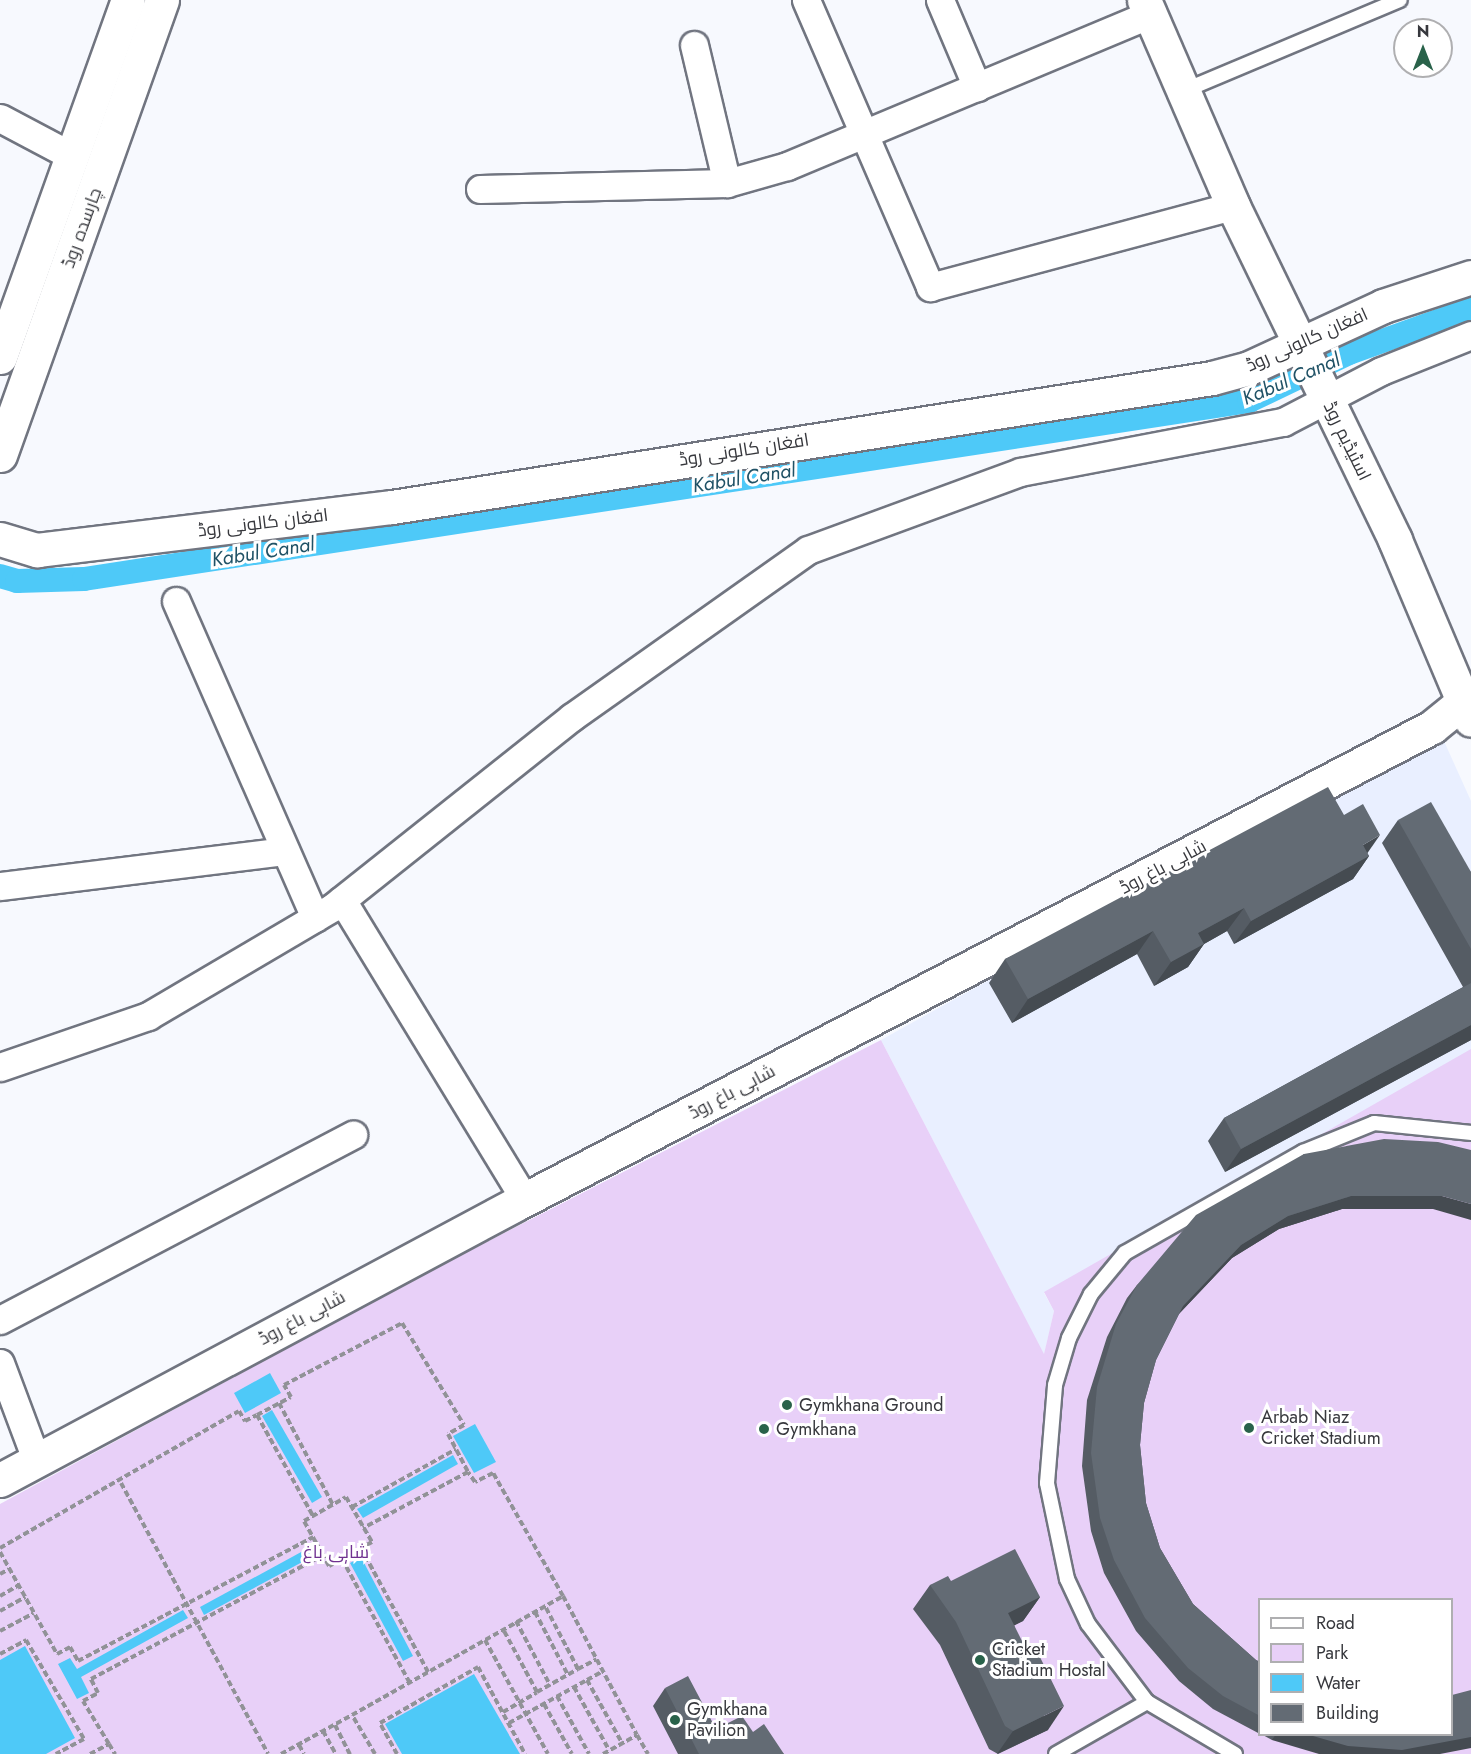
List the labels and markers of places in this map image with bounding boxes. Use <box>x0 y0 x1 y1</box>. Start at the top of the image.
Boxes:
place label: Gymkhana Ground <box>799 1394 944 1416</box>
marker: Gymkhana Ground <box>780 1398 794 1412</box>
place label: Arbab Niaz Cricket Stadium <box>1261 1407 1381 1450</box>
place label: Gymkhana <box>776 1418 856 1440</box>
marker: Arbab Niaz Cricket Stadium <box>1242 1421 1256 1435</box>
marker: Gymkhana <box>757 1422 771 1436</box>
place label: Cricket Stadium Hostal <box>992 1639 1106 1682</box>
marker: Cricket Stadium Hostal <box>973 1653 987 1667</box>
place label: Gymkhana Pavilion <box>687 1699 767 1742</box>
marker: Gymkhana Pavilion <box>668 1713 682 1727</box>

